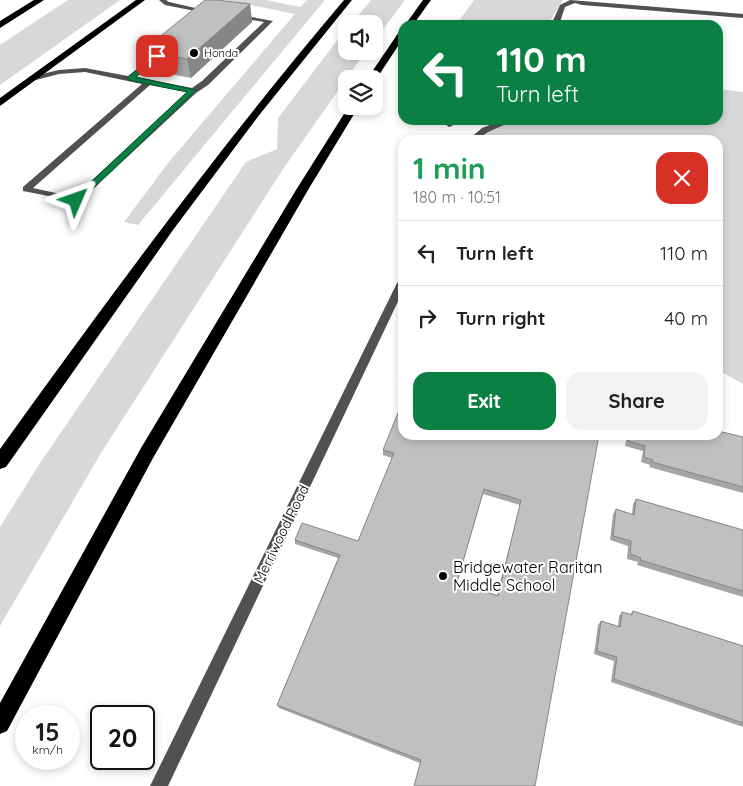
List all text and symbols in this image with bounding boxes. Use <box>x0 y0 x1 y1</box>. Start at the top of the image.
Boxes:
map controls <box>338 15 383 115</box>
button: sound <box>338 15 383 60</box>
pin <box>136 35 178 77</box>
text: 110 m <box>496 37 587 81</box>
icon: left <box>413 40 478 105</box>
icon: arrive <box>143 42 171 70</box>
place label: Honda <box>204 46 238 60</box>
marker: Honda <box>188 47 200 59</box>
button: layers <box>338 70 383 115</box>
text: Turn left <box>496 80 579 108</box>
text: 1 min <box>413 149 486 187</box>
button: close <box>656 152 708 204</box>
position arrow <box>49 173 101 225</box>
text: 180 m · 10:51 <box>413 187 501 207</box>
icon: left <box>413 239 441 267</box>
text: Turn left <box>456 241 534 265</box>
text: 110 m <box>660 241 708 265</box>
icon: right <box>413 304 441 332</box>
text: Turn right <box>456 306 545 330</box>
text: 40 m <box>664 306 708 330</box>
button: Exit <box>413 372 556 430</box>
button: Share <box>566 372 708 430</box>
street label: Merriwood Road <box>249 482 313 586</box>
place label: Bridgewater Raritan Middle School <box>453 557 603 595</box>
marker: Bridgewater Raritan Middle School <box>437 570 449 582</box>
speed limit sign: 20 <box>90 705 155 770</box>
text: 15 <box>35 716 60 747</box>
text: km/h <box>32 742 63 757</box>

